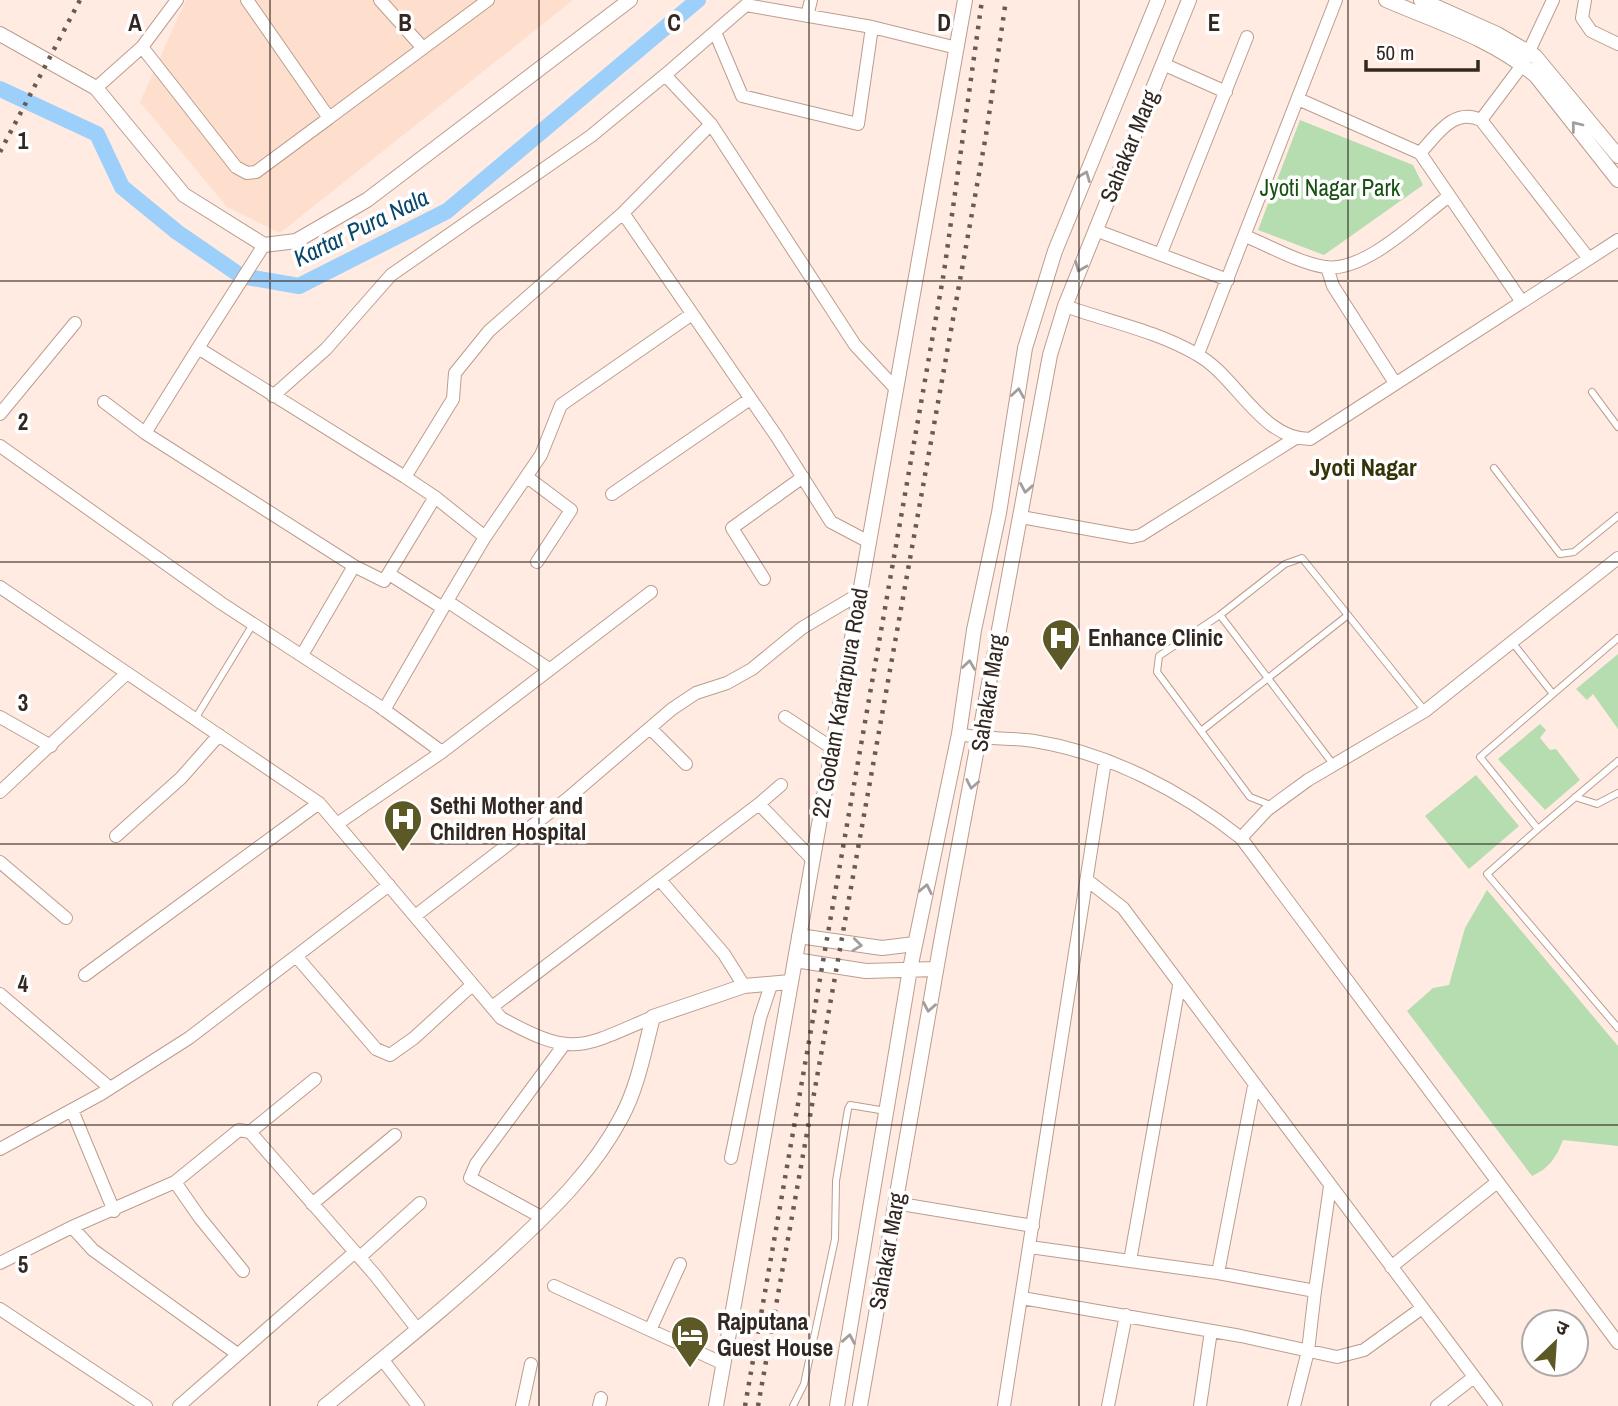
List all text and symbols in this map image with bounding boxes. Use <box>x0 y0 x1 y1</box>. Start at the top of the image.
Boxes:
text: A <box>128 7 142 38</box>
text: B <box>398 7 412 38</box>
text: C <box>667 7 681 38</box>
text: D <box>937 7 951 38</box>
text: E <box>1208 7 1220 38</box>
scale bar <box>1366 28 1478 72</box>
text: 50 m <box>1376 38 1414 67</box>
street label: Sahakar Marg <box>1092 85 1165 207</box>
one-way arrow <box>1572 122 1585 134</box>
text: 1 <box>18 125 29 156</box>
one-way arrow <box>1076 171 1090 183</box>
park label: Jyoti Nagar Park <box>1260 172 1401 203</box>
water label: Kartar Pura Nala <box>288 181 433 274</box>
one-way arrow <box>1074 260 1088 273</box>
one-way arrow <box>1010 387 1025 399</box>
text: 2 <box>18 406 28 437</box>
district label: Jyoti Nagar <box>1309 451 1417 483</box>
one-way arrow <box>1019 482 1034 494</box>
street label: 22 Godam Kartarpura Road <box>804 586 875 820</box>
hospital icon: Enhance Clinic <box>1040 617 1082 672</box>
place label: Enhance Clinic <box>1088 622 1223 653</box>
street label: Sahakar Marg <box>963 631 1012 754</box>
one-way arrow <box>961 659 976 671</box>
text: 3 <box>18 687 28 718</box>
one-way arrow <box>965 778 980 790</box>
place label: Sethi Mother and Children Hospital <box>430 790 586 847</box>
hospital icon: Sethi Mother and Children Hospital <box>382 798 424 853</box>
one-way arrow <box>918 883 933 895</box>
one-way arrow <box>851 938 863 953</box>
text: 4 <box>18 968 29 999</box>
one-way arrow <box>923 1001 938 1013</box>
street label: Sahakar Marg <box>861 1189 912 1312</box>
text: 5 <box>18 1249 28 1280</box>
place label: Rajputana Guest House <box>717 1306 833 1363</box>
north arrow <box>1520 1308 1590 1378</box>
text: उ <box>1552 1313 1574 1342</box>
hotel icon: Rajputana Guest House <box>669 1314 711 1369</box>
one-way arrow <box>841 1333 856 1345</box>

